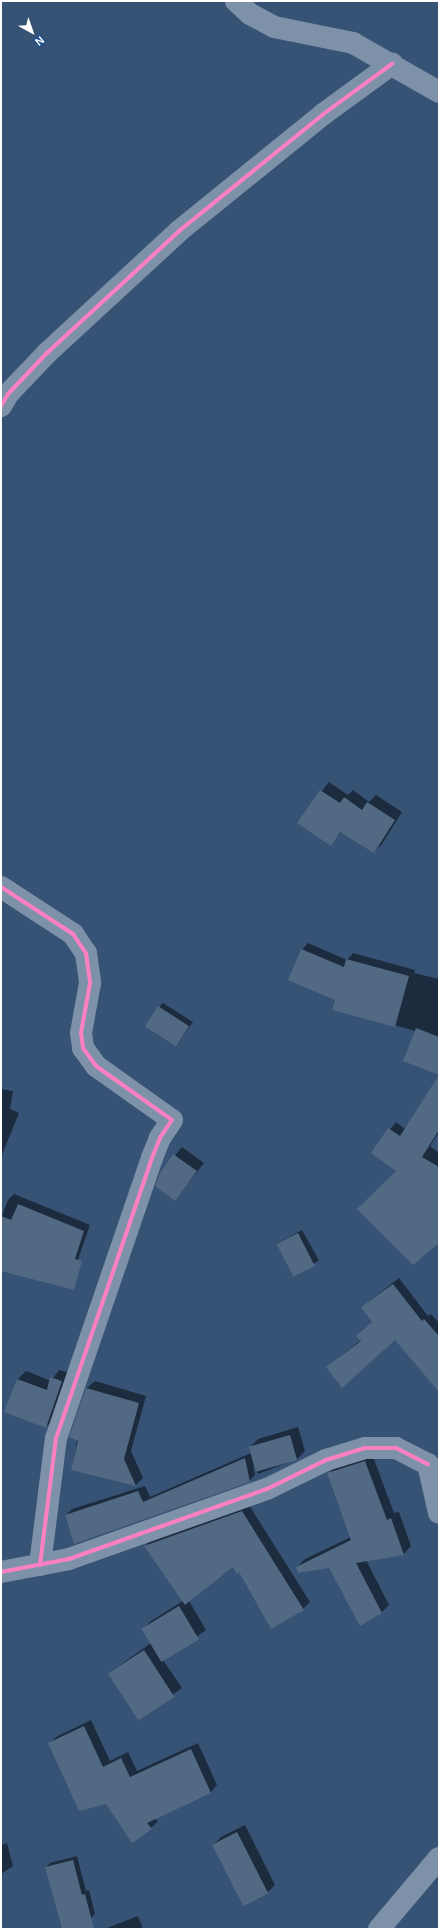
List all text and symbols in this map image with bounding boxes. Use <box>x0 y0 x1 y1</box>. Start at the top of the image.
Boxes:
north arrow <box>12 12 52 52</box>
text: N <box>33 34 47 48</box>

